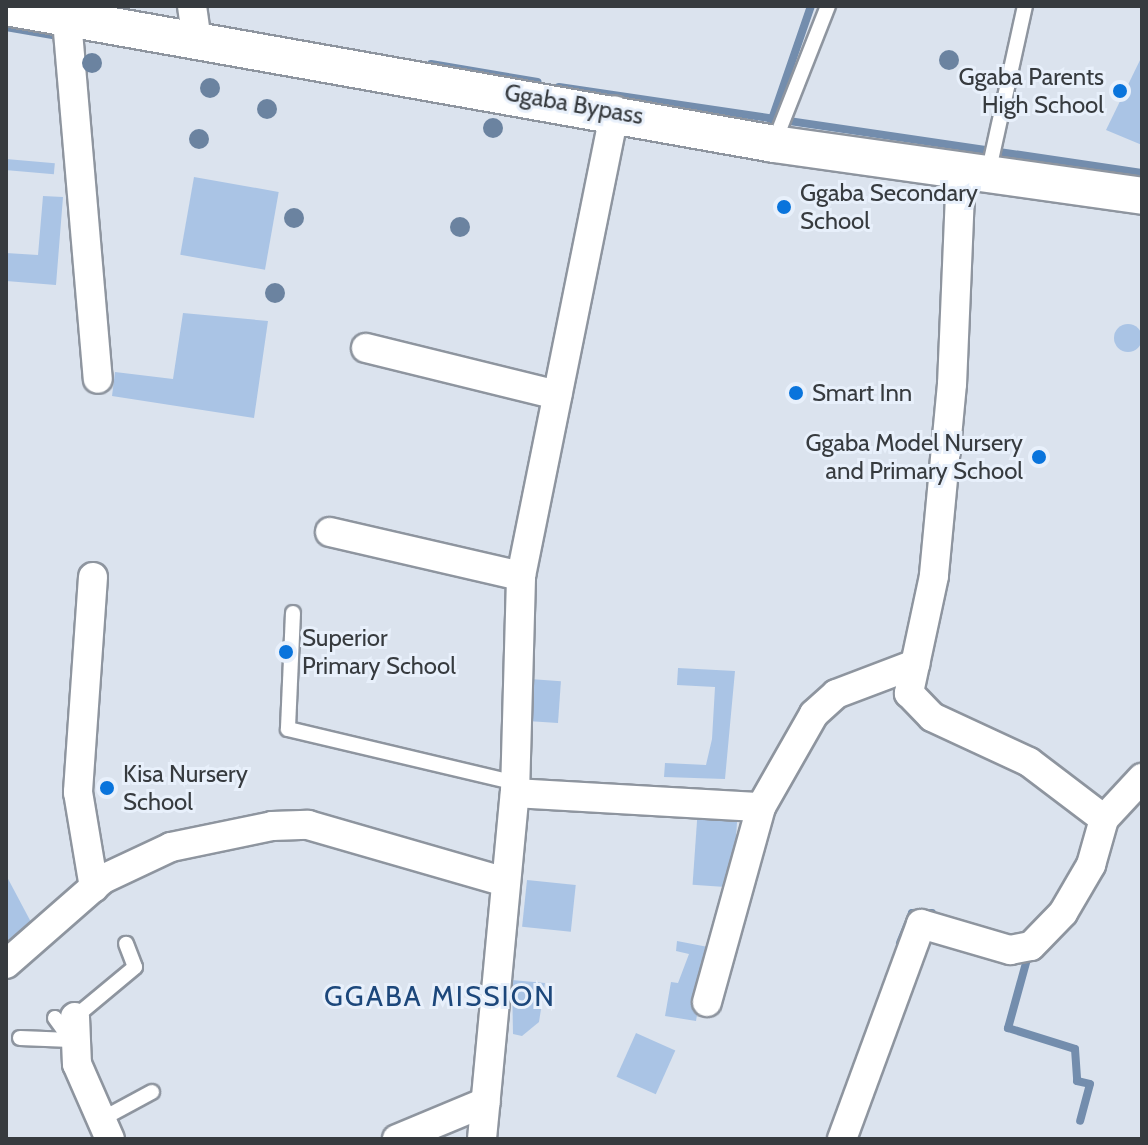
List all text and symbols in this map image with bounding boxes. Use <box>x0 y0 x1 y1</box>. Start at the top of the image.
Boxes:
place label: Ggaba Parents High School <box>959 63 1104 119</box>
street label: Ggaba Bypass <box>502 78 646 130</box>
marker: Ggaba Parents High School <box>1111 82 1129 100</box>
place label: Ggaba Secondary School <box>800 179 978 235</box>
marker: Ggaba Secondary School <box>775 198 793 216</box>
place label: Smart Inn <box>812 379 912 407</box>
marker: Smart Inn <box>787 384 805 402</box>
place label: Ggaba Model Nursery and Primary School <box>806 429 1023 485</box>
marker: Ggaba Model Nursery and Primary School <box>1030 448 1048 466</box>
place label: Superior Primary School <box>302 624 456 680</box>
marker: Superior Primary School <box>277 643 295 661</box>
place label: Kisa Nursery School <box>123 760 248 816</box>
marker: Kisa Nursery School <box>98 779 116 797</box>
district label: GGABA MISSION <box>324 979 556 1013</box>

